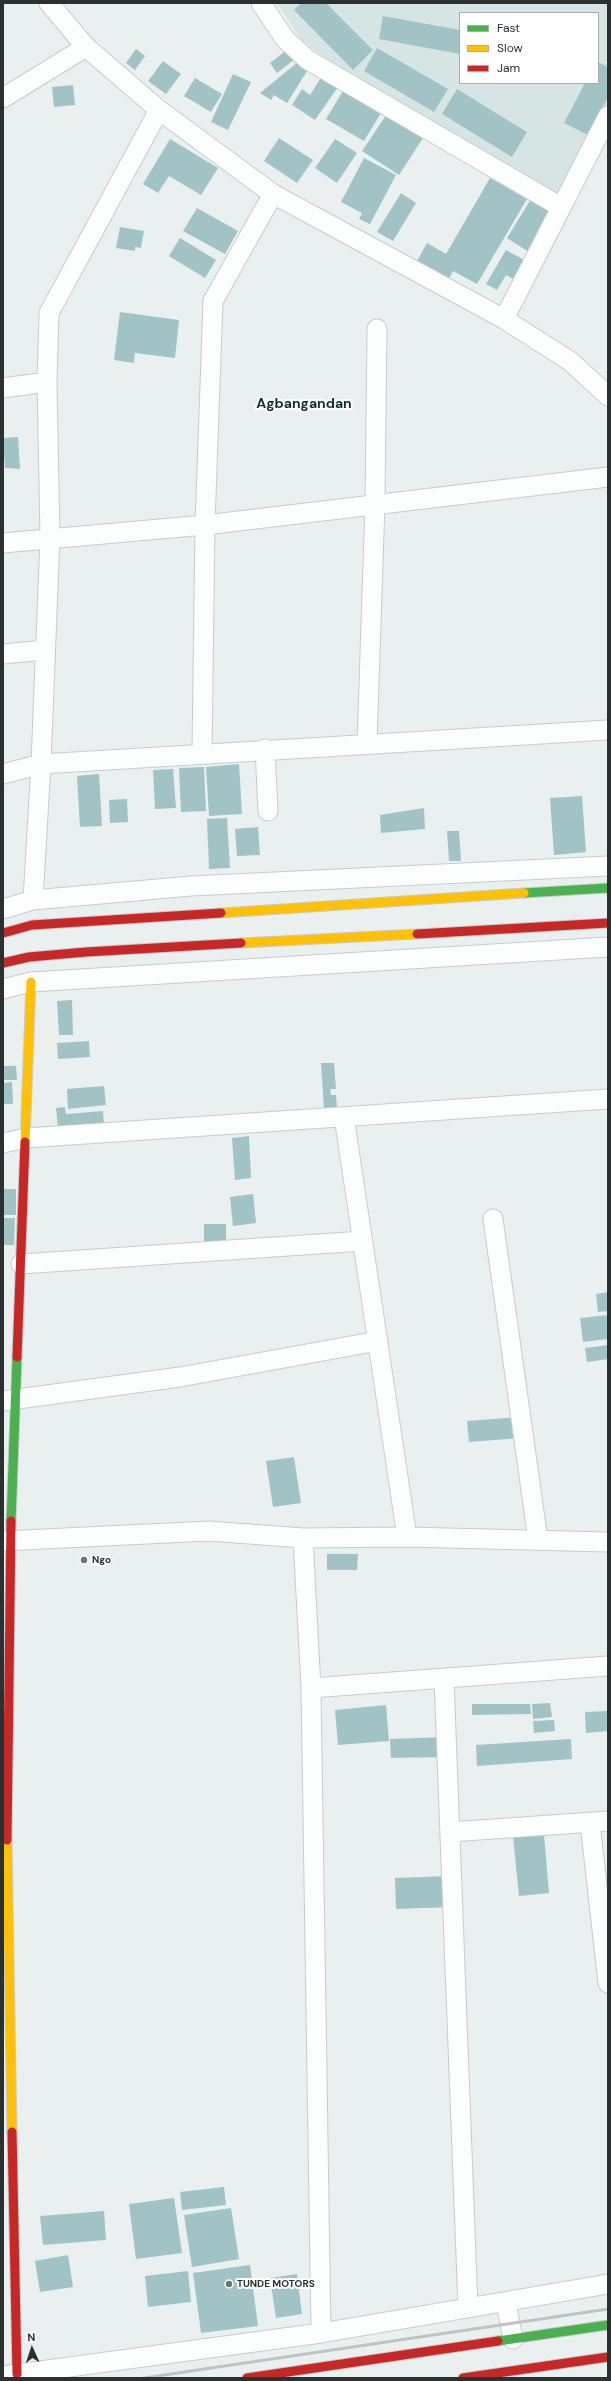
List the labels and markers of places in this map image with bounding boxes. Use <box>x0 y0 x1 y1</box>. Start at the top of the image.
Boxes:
place label: Ngo <box>92 1554 111 1566</box>
marker: Ngo <box>79 1555 89 1565</box>
place label: TUNDE MOTORS <box>237 2278 315 2290</box>
marker: TUNDE MOTORS <box>224 2279 234 2289</box>

